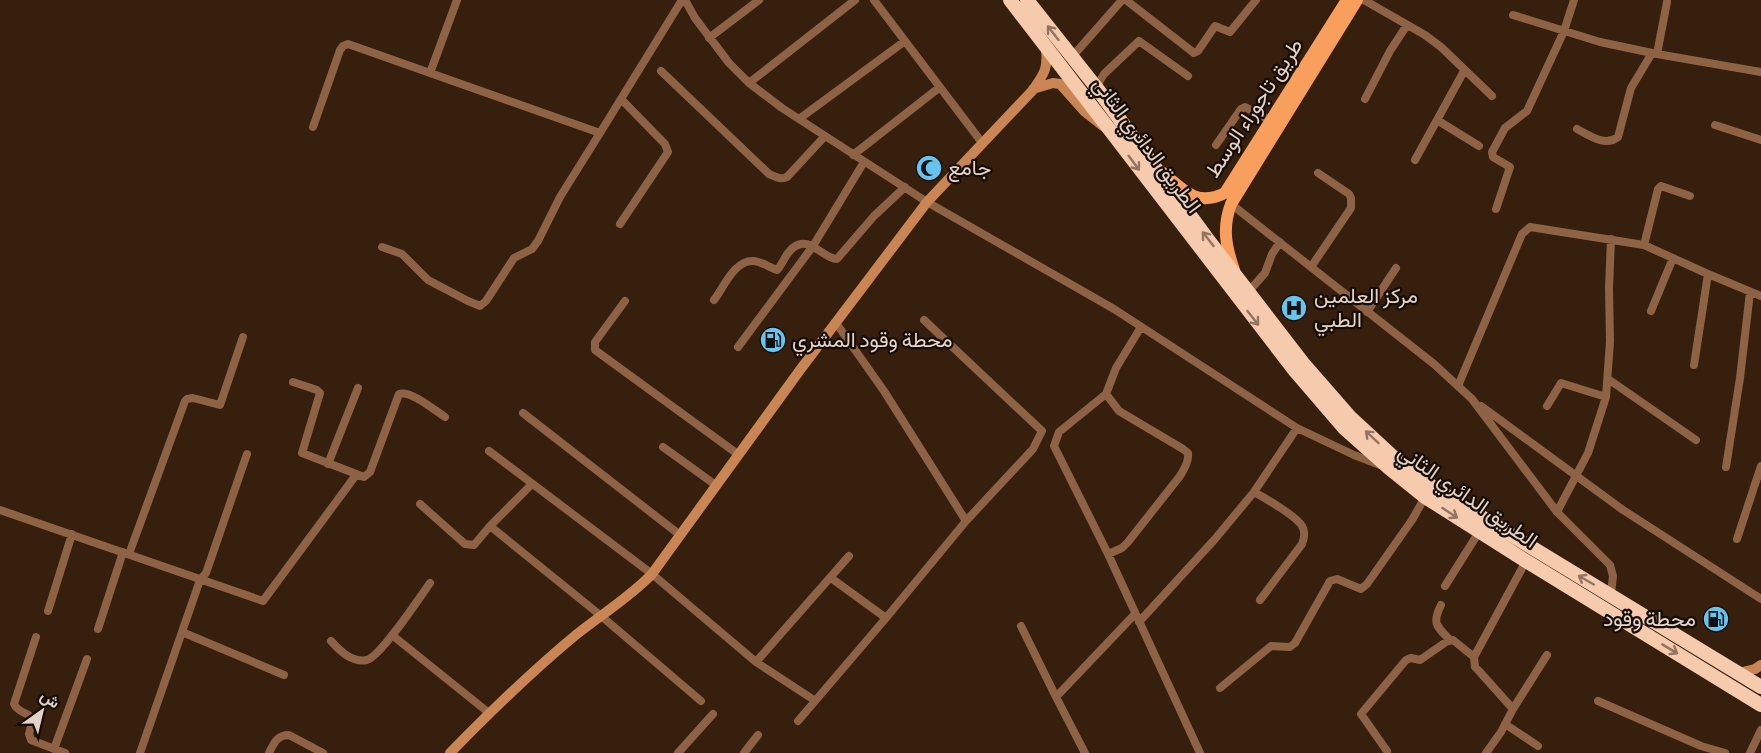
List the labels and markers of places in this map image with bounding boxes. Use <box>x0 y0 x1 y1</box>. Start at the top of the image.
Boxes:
mosque icon: جامع <box>914 153 944 183</box>
place label: جامع <box>948 156 991 182</box>
place label: مركز العلمين الطبي <box>1314 284 1418 337</box>
hospital icon: مركز العلمين الطبي <box>1279 293 1309 323</box>
fuel station icon: محطة وقود المشري <box>758 325 788 355</box>
place label: محطة وقود المشري <box>792 328 952 357</box>
fuel station icon: محطة وقود <box>1701 604 1731 634</box>
place label: محطة وقود <box>1603 607 1696 632</box>

